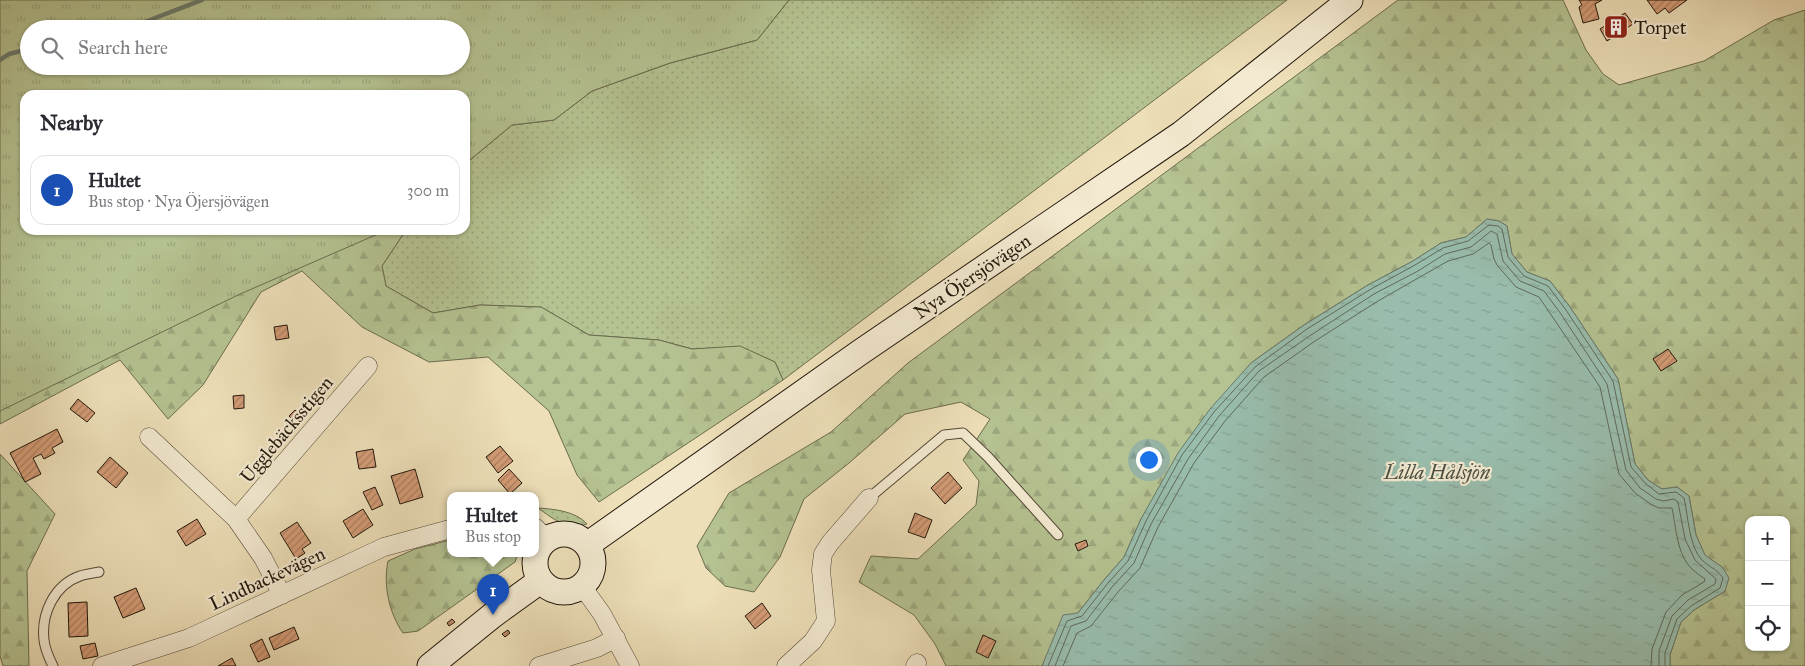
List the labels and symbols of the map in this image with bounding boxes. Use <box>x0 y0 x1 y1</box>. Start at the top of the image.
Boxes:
building icon: Torpet <box>1603 14 1629 40</box>
place label: Torpet <box>1634 16 1687 39</box>
street label: Nya Öjersjövägen <box>909 229 1036 325</box>
street label: Ugglebäcksstigen <box>235 371 338 488</box>
your location <box>1136 447 1162 473</box>
water label: Lilla Hålsjön <box>1383 460 1491 484</box>
street label: Lindbackevägen <box>206 542 329 616</box>
pin: 1 <box>477 574 509 615</box>

